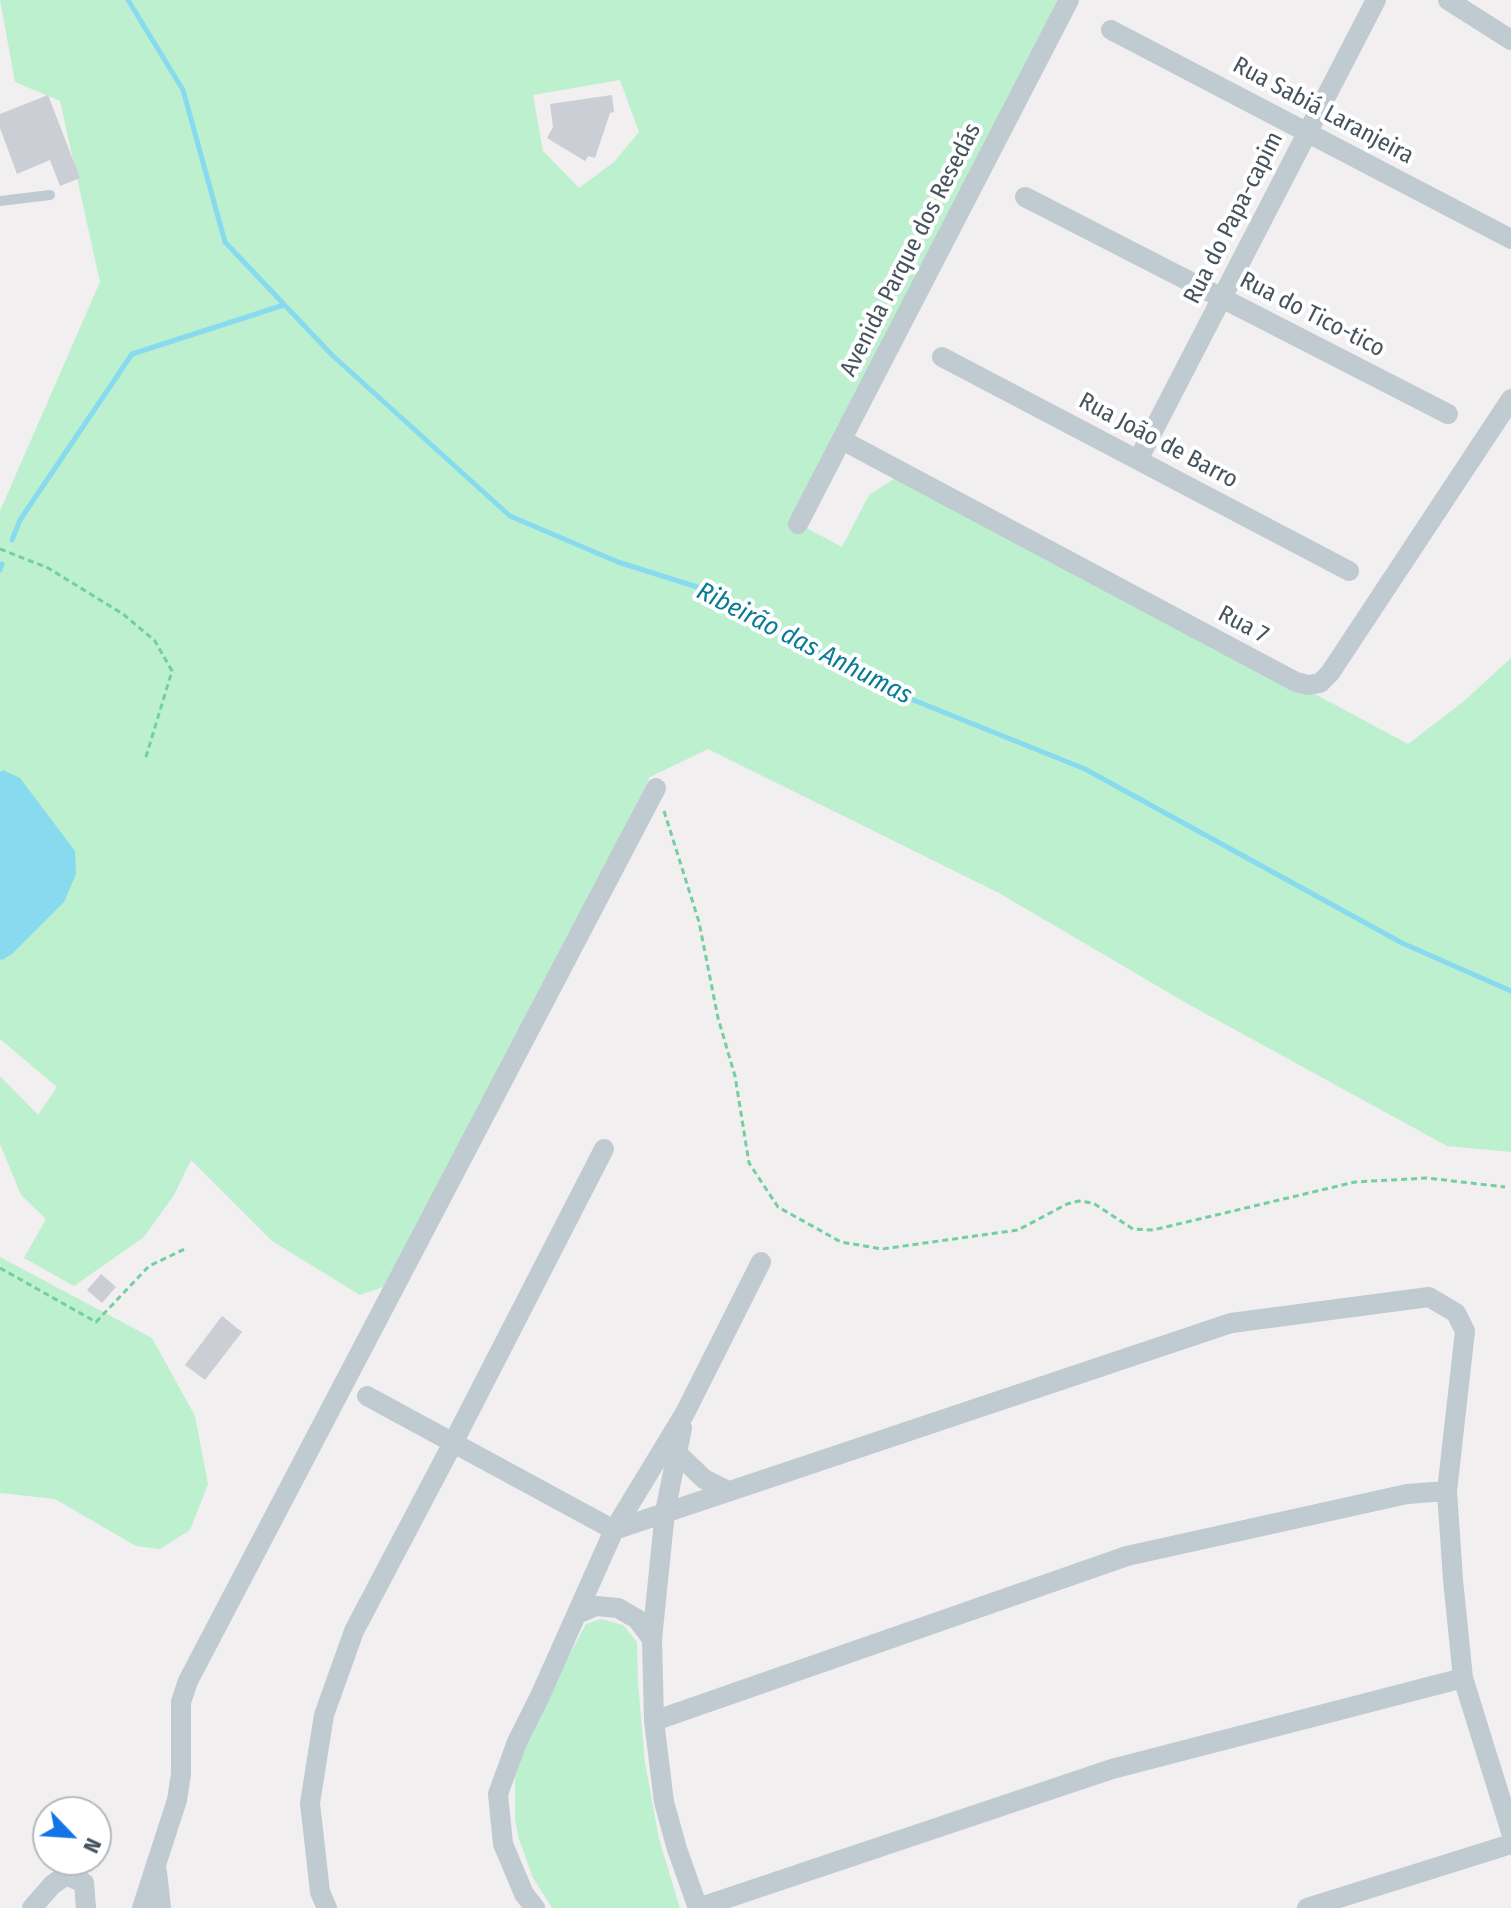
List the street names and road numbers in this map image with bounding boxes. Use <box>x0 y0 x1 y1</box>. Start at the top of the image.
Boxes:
street label: Rua Sabiá Laranjeira <box>1228 51 1418 171</box>
street label: Avenida Parque dos Resedás <box>835 119 987 381</box>
street label: Rua do Papa-capim <box>1178 127 1290 309</box>
street label: Rua do Tico-tico <box>1235 266 1389 364</box>
street label: Rua João de Barro <box>1074 387 1242 495</box>
street label: Rua 7 <box>1213 600 1273 650</box>

